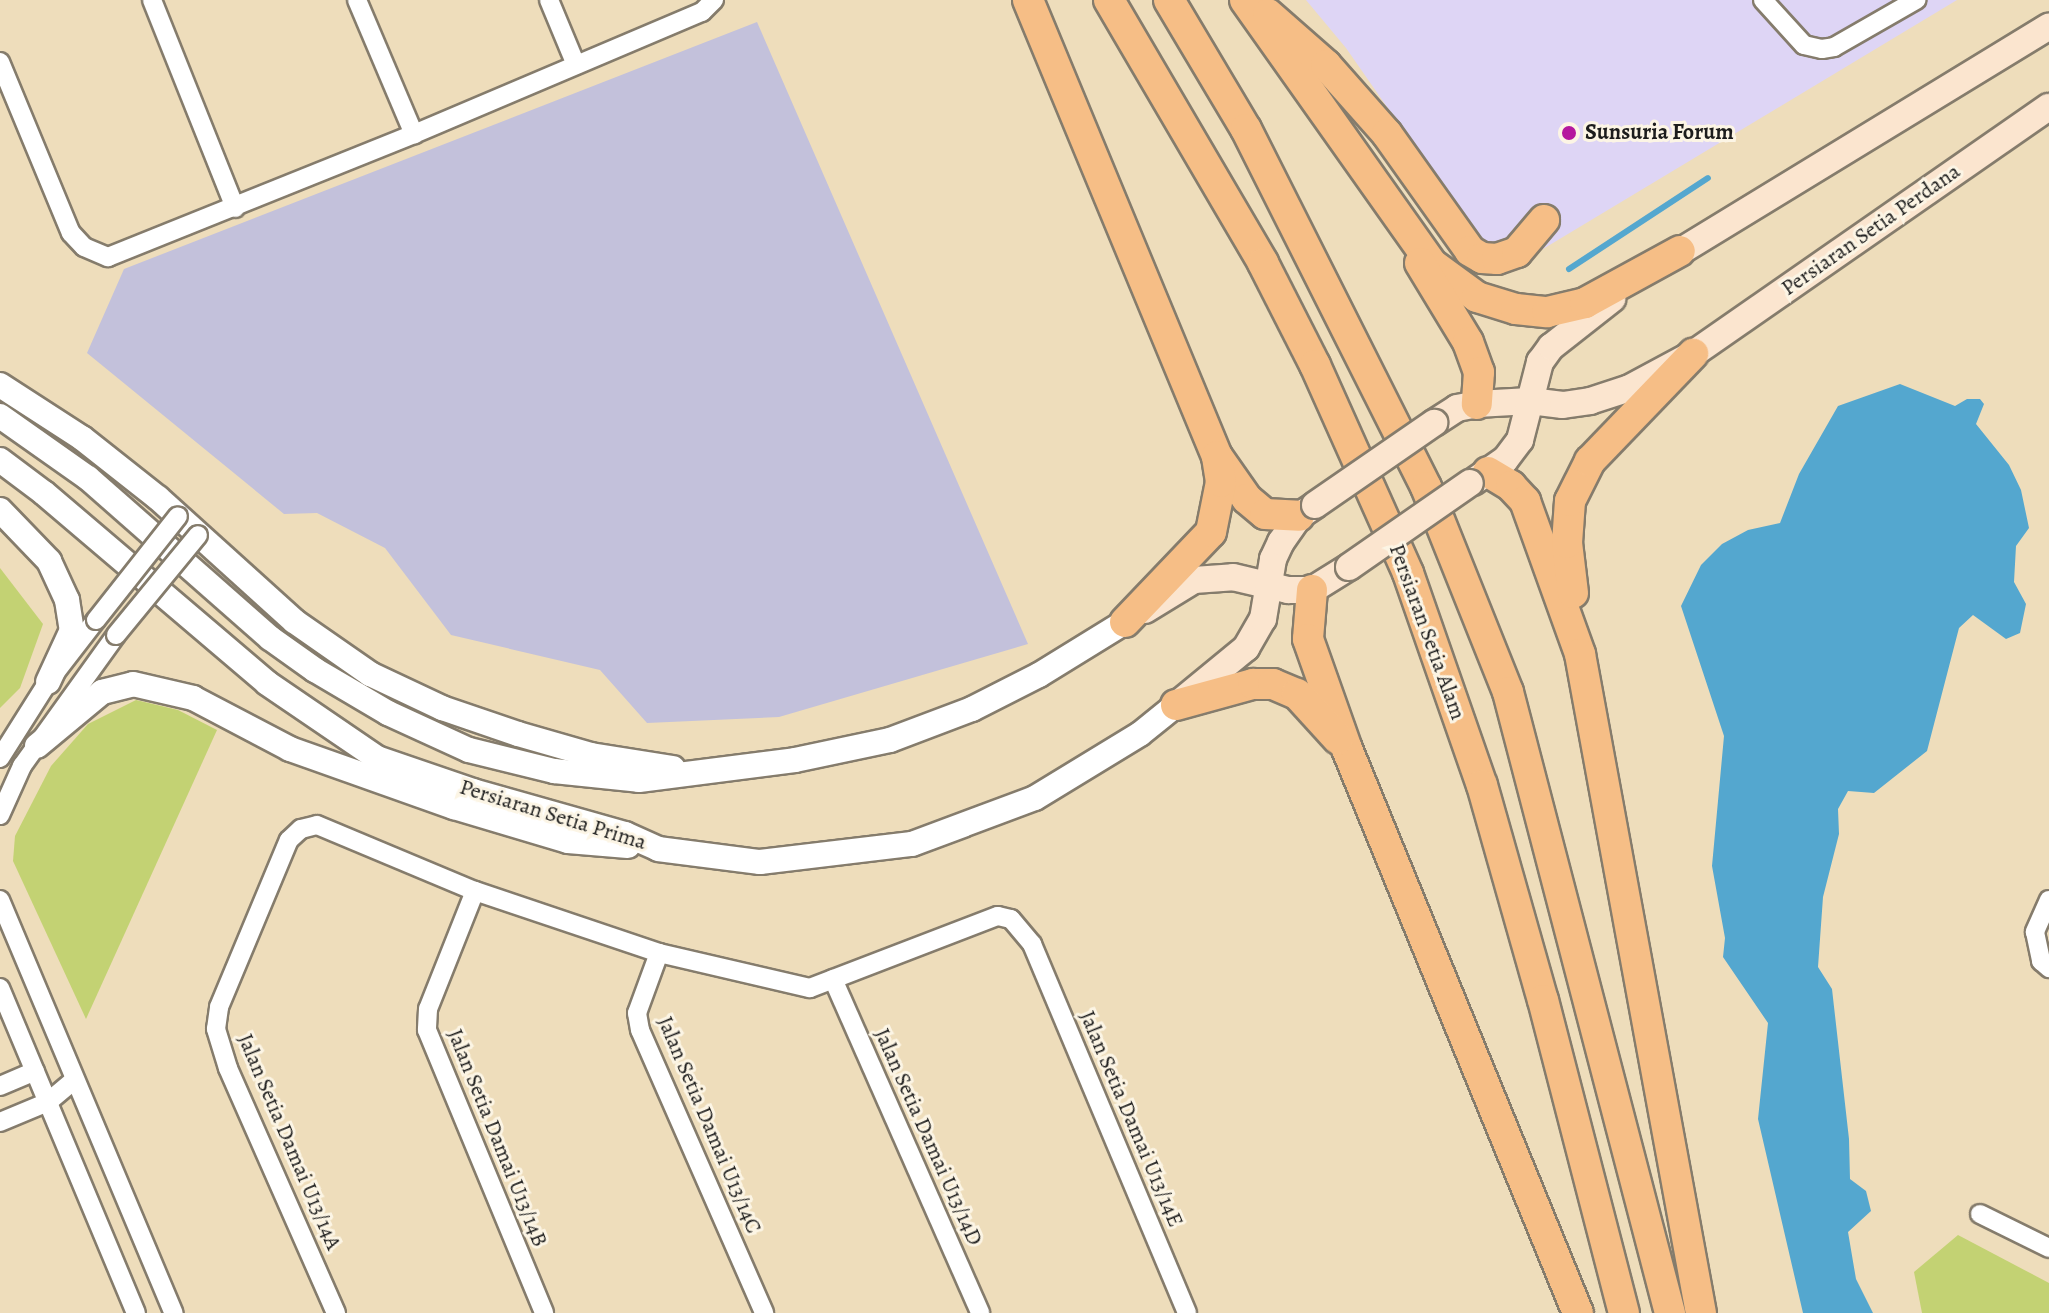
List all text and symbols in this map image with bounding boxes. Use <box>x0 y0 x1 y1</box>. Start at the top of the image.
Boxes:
place label: Sunsuria Forum <box>1585 120 1734 146</box>
marker: Sunsuria Forum <box>1560 124 1578 142</box>
street label: Persiaran Setia Perdana <box>1776 158 1966 302</box>
street label: Persiaran Setia Alam <box>1383 541 1471 723</box>
street label: Persiaran Setia Prima <box>456 774 650 856</box>
street label: Jalan Setia Damai U13/14E <box>1073 1007 1189 1231</box>
street label: Jalan Setia Damai U13/14C <box>651 1013 767 1237</box>
street label: Jalan Setia Damai U13/14D <box>868 1024 988 1250</box>
street label: Jalan Setia Damai U13/14B <box>441 1025 553 1251</box>
street label: Jalan Setia Damai U13/14A <box>232 1030 346 1254</box>

